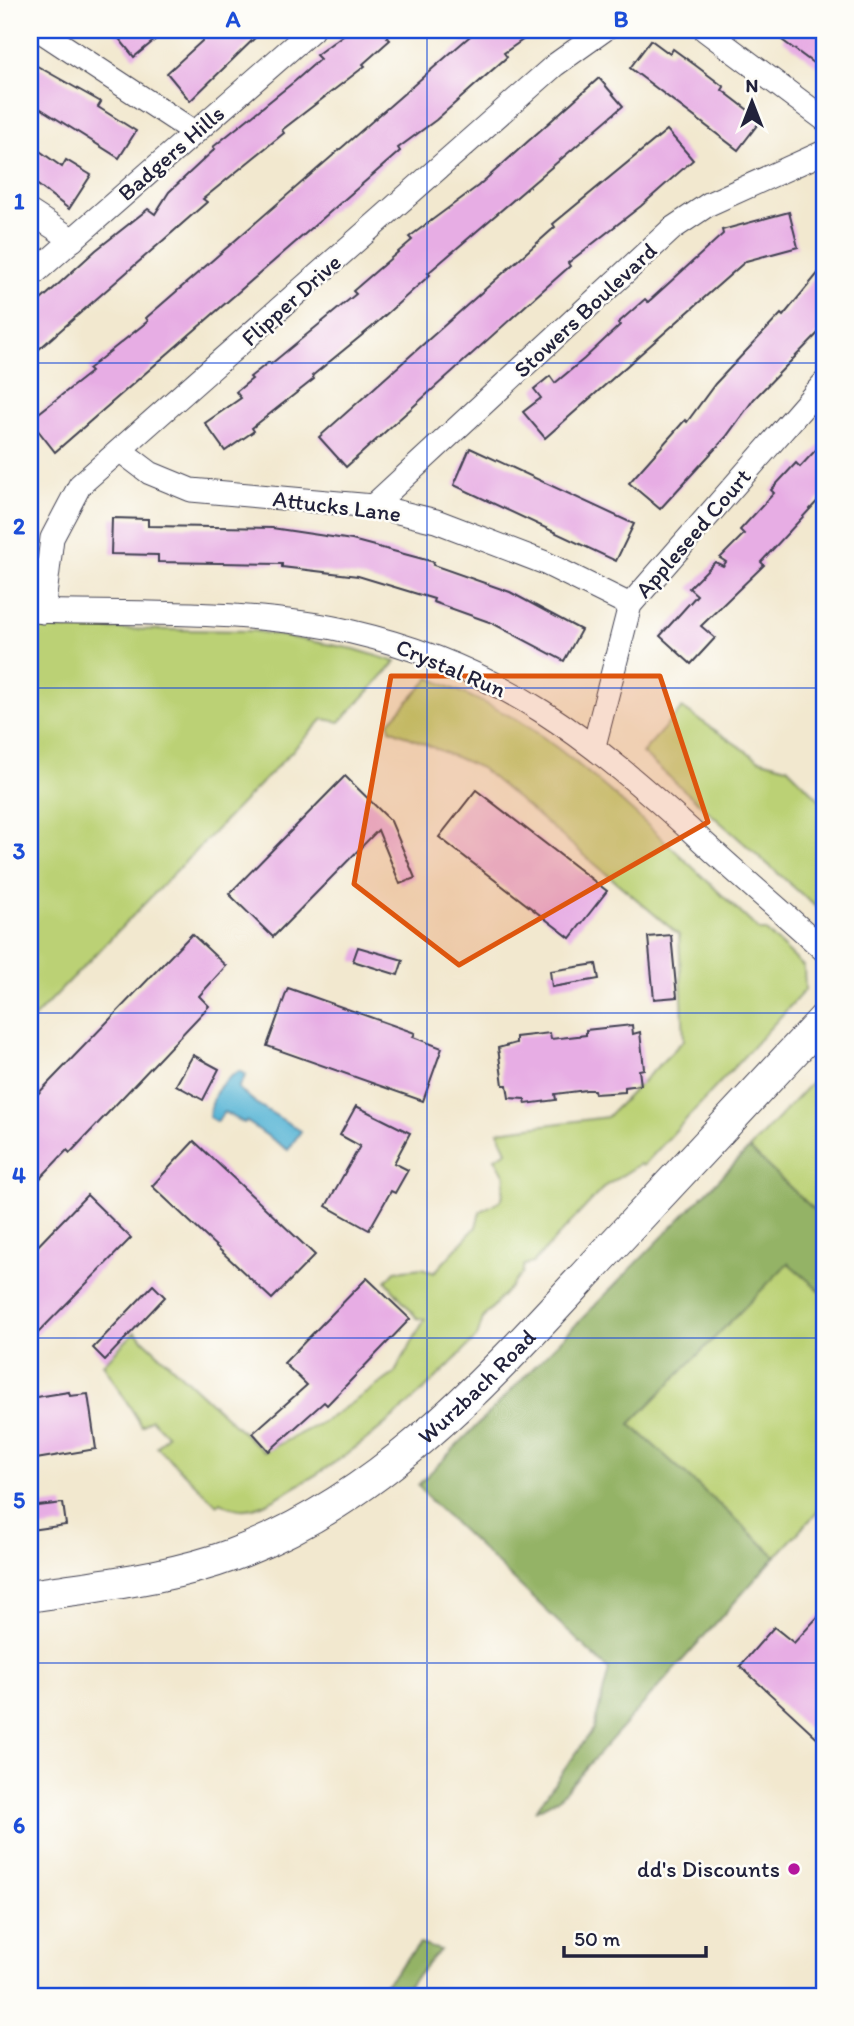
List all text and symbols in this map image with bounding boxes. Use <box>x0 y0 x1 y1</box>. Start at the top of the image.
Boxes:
text: A <box>225 5 241 33</box>
text: B <box>614 5 629 33</box>
north arrow <box>718 66 788 136</box>
text: N <box>746 74 758 97</box>
street label: Badgers Hills <box>112 99 230 207</box>
text: 1 <box>14 187 25 215</box>
street label: Stowers Boulevard <box>508 237 662 383</box>
street label: Flipper Drive <box>235 248 347 352</box>
street label: Appleseed Court <box>629 463 757 603</box>
street label: Attucks Lane <box>271 484 403 528</box>
text: 2 <box>13 512 26 540</box>
street label: Crystal Run <box>392 632 510 704</box>
text: 3 <box>13 837 26 865</box>
text: 4 <box>12 1161 26 1189</box>
street label: Wurzbach Road <box>412 1323 542 1450</box>
text: 5 <box>13 1486 25 1514</box>
text: 6 <box>13 1811 25 1839</box>
place label: dd's Discounts <box>637 1855 780 1883</box>
marker: dd's Discounts <box>786 1861 802 1877</box>
scale bar <box>564 1914 705 1958</box>
text: 50 m <box>574 1926 621 1951</box>

